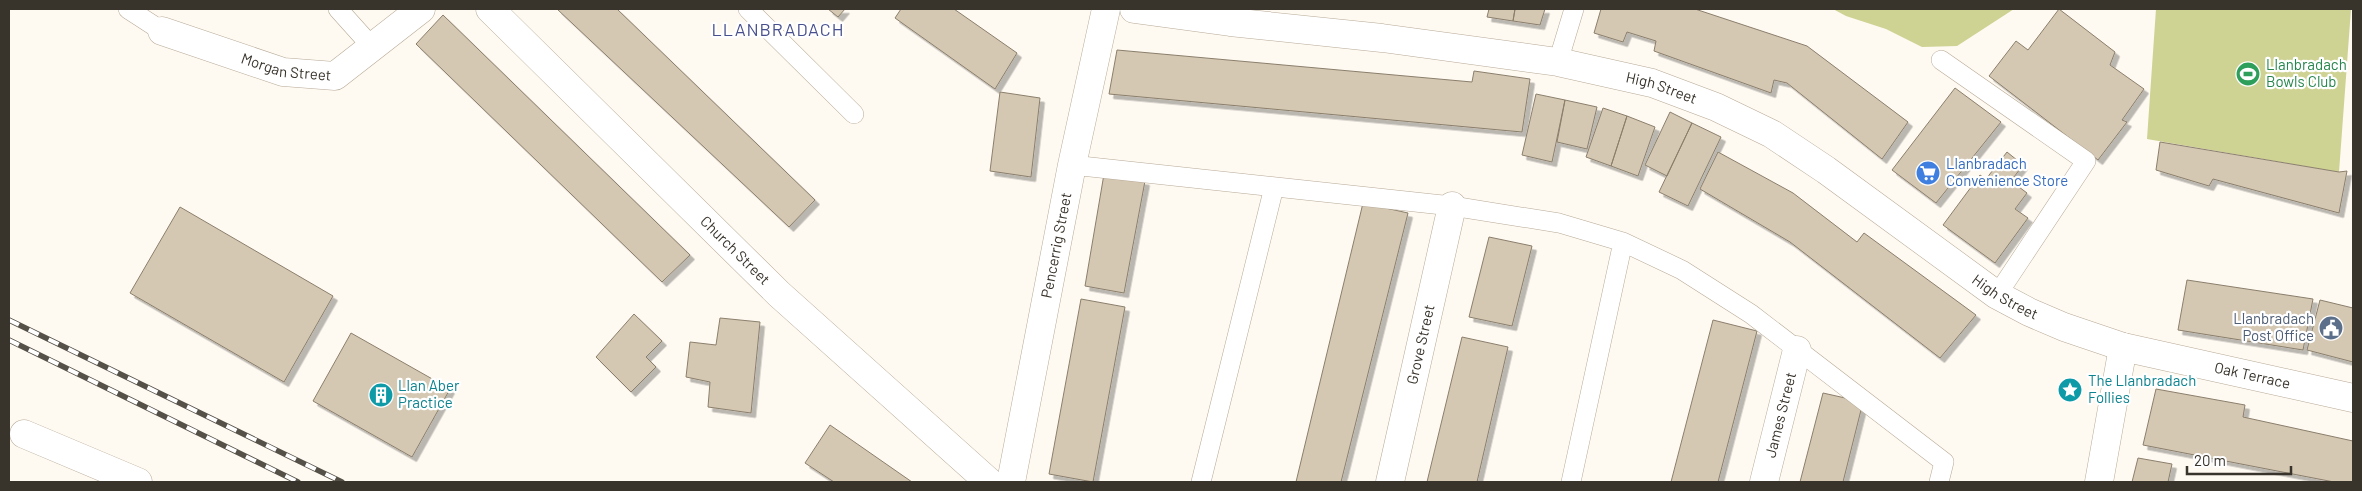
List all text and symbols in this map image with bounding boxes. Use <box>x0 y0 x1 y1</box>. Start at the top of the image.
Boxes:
district label: LLANBRADACH <box>711 18 845 40</box>
street label: Morgan Street <box>239 48 332 84</box>
place label: Llanbradach Bowls Club <box>2266 55 2347 90</box>
sports icon: Llanbradach Bowls Club <box>2235 61 2261 87</box>
street label: High Street <box>1624 67 1700 107</box>
place label: Llanbradach Convenience Store <box>1946 154 2068 189</box>
supermarket icon: Llanbradach Convenience Store <box>1915 160 1941 186</box>
street label: Pencerrig Street <box>1037 191 1075 299</box>
street label: Church Street <box>697 212 774 288</box>
street label: High Street <box>1969 270 2041 323</box>
street label: Grove Street <box>1402 303 1438 386</box>
place label: Llanbradach Post Office <box>2233 309 2314 344</box>
public building icon: Llanbradach Post Office <box>2318 315 2344 341</box>
street label: Oak Terrace <box>2213 358 2292 392</box>
street label: James Street <box>1760 370 1799 460</box>
place label: The Llanbradach Follies <box>2088 371 2196 406</box>
place label: Llan Aber Practice <box>398 376 460 411</box>
place icon: The Llanbradach Follies <box>2057 377 2083 403</box>
building icon: Llan Aber Practice <box>368 382 394 408</box>
scale bar <box>2187 444 2291 476</box>
text: 20 m <box>2194 451 2226 469</box>

